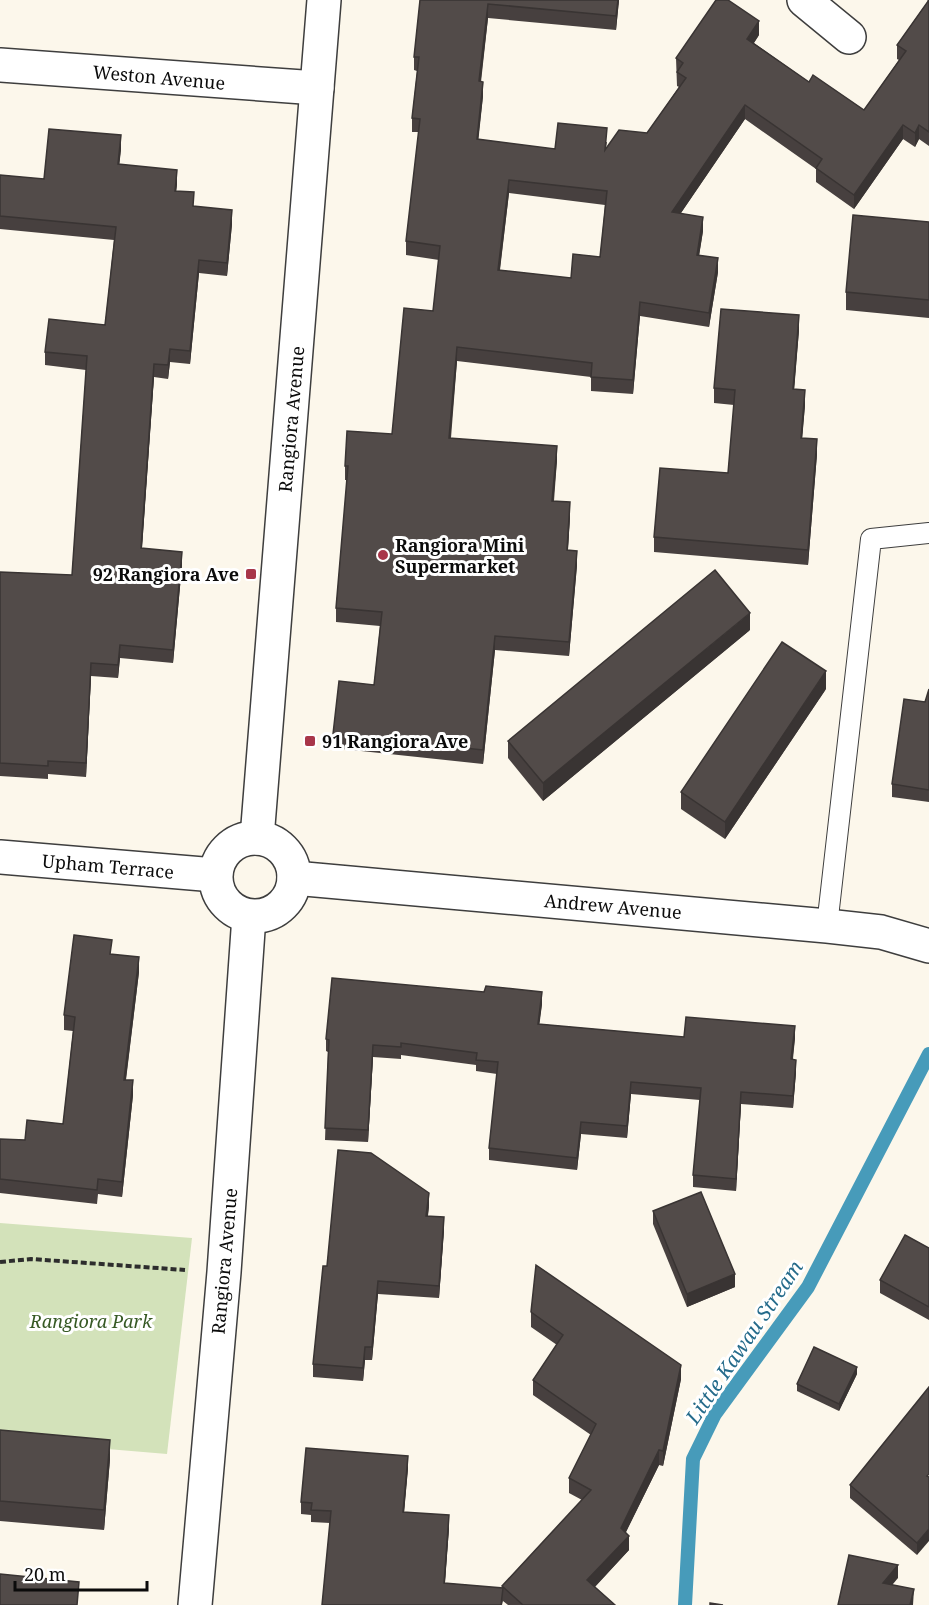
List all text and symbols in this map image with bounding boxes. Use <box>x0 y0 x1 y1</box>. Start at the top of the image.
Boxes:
street label: Weston Avenue <box>92 59 226 95</box>
street label: Rangiora Avenue <box>273 345 309 493</box>
place label: Rangiora Mini Supermarket <box>395 533 525 578</box>
marker: Rangiora Mini Supermarket <box>376 548 390 562</box>
place label: 92 Rangiora Ave <box>93 562 239 586</box>
marker: 92 Rangiora Ave <box>244 567 258 581</box>
place label: 91 Rangiora Ave <box>322 729 468 753</box>
marker: 91 Rangiora Ave <box>303 734 317 748</box>
street label: Upham Terrace <box>41 848 175 884</box>
street label: Andrew Avenue <box>543 888 683 924</box>
street label: Rangiora Avenue <box>206 1187 242 1335</box>
water label: Little Kawau Stream <box>679 1255 809 1430</box>
park label: Rangiora Park <box>29 1309 153 1333</box>
scale bar <box>15 1554 147 1592</box>
text: 20 m <box>24 1562 66 1586</box>

